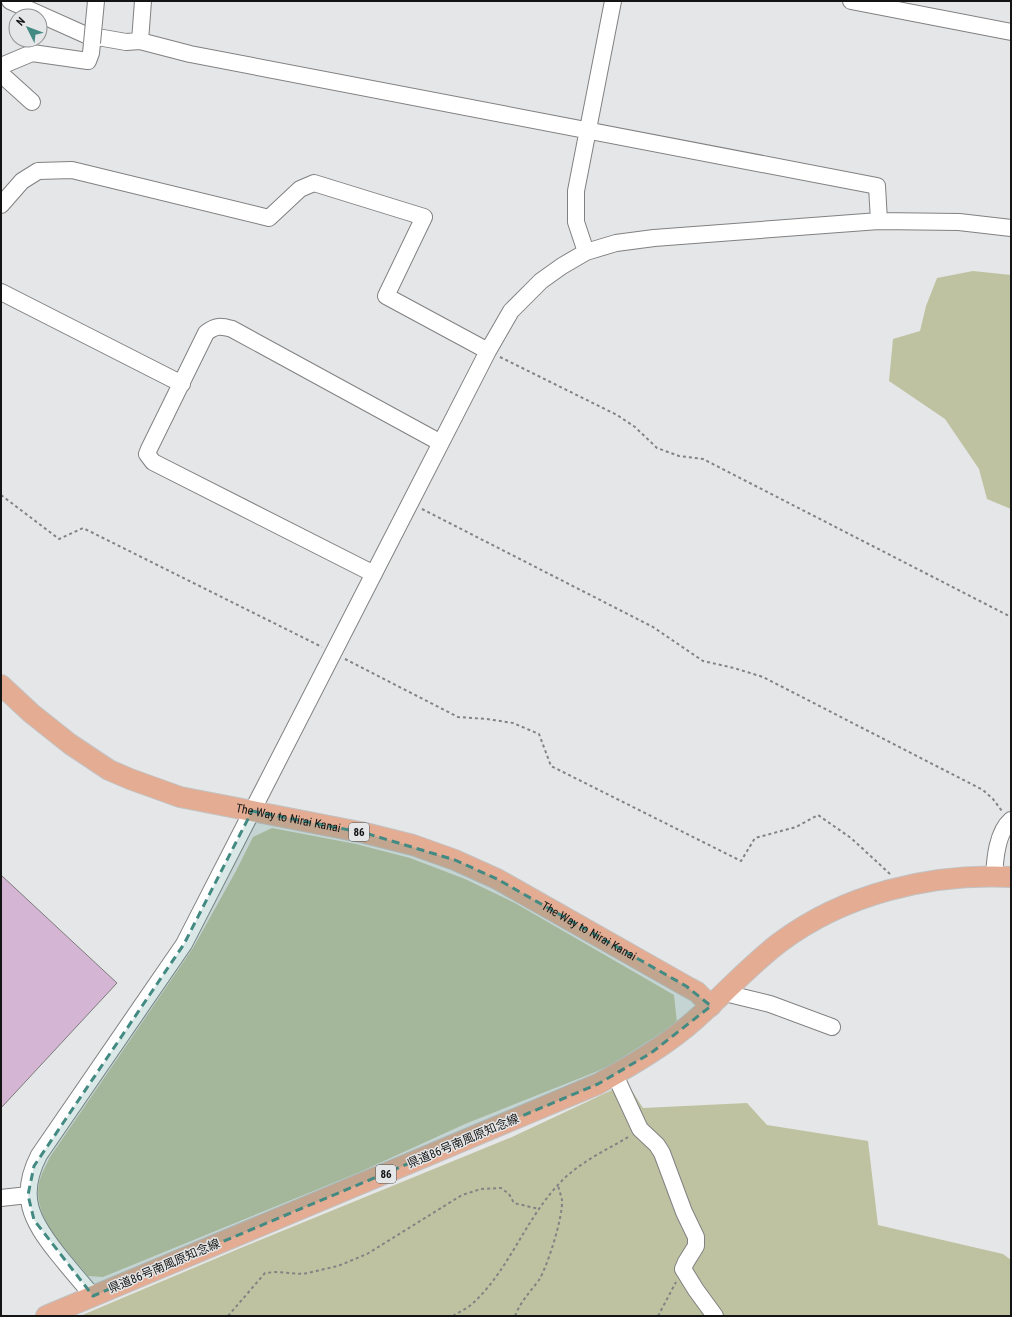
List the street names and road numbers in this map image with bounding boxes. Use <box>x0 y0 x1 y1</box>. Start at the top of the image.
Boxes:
street label: The Way to Nirai Kanai <box>235 801 342 835</box>
road number: 86 <box>349 823 369 841</box>
street label: The Way to Nirai Kanai <box>539 899 639 963</box>
street label: 県道86号南風原知念線 <box>405 1111 521 1171</box>
road number: 86 <box>376 1165 396 1183</box>
street label: 県道86号南風原知念線 <box>106 1236 222 1296</box>

